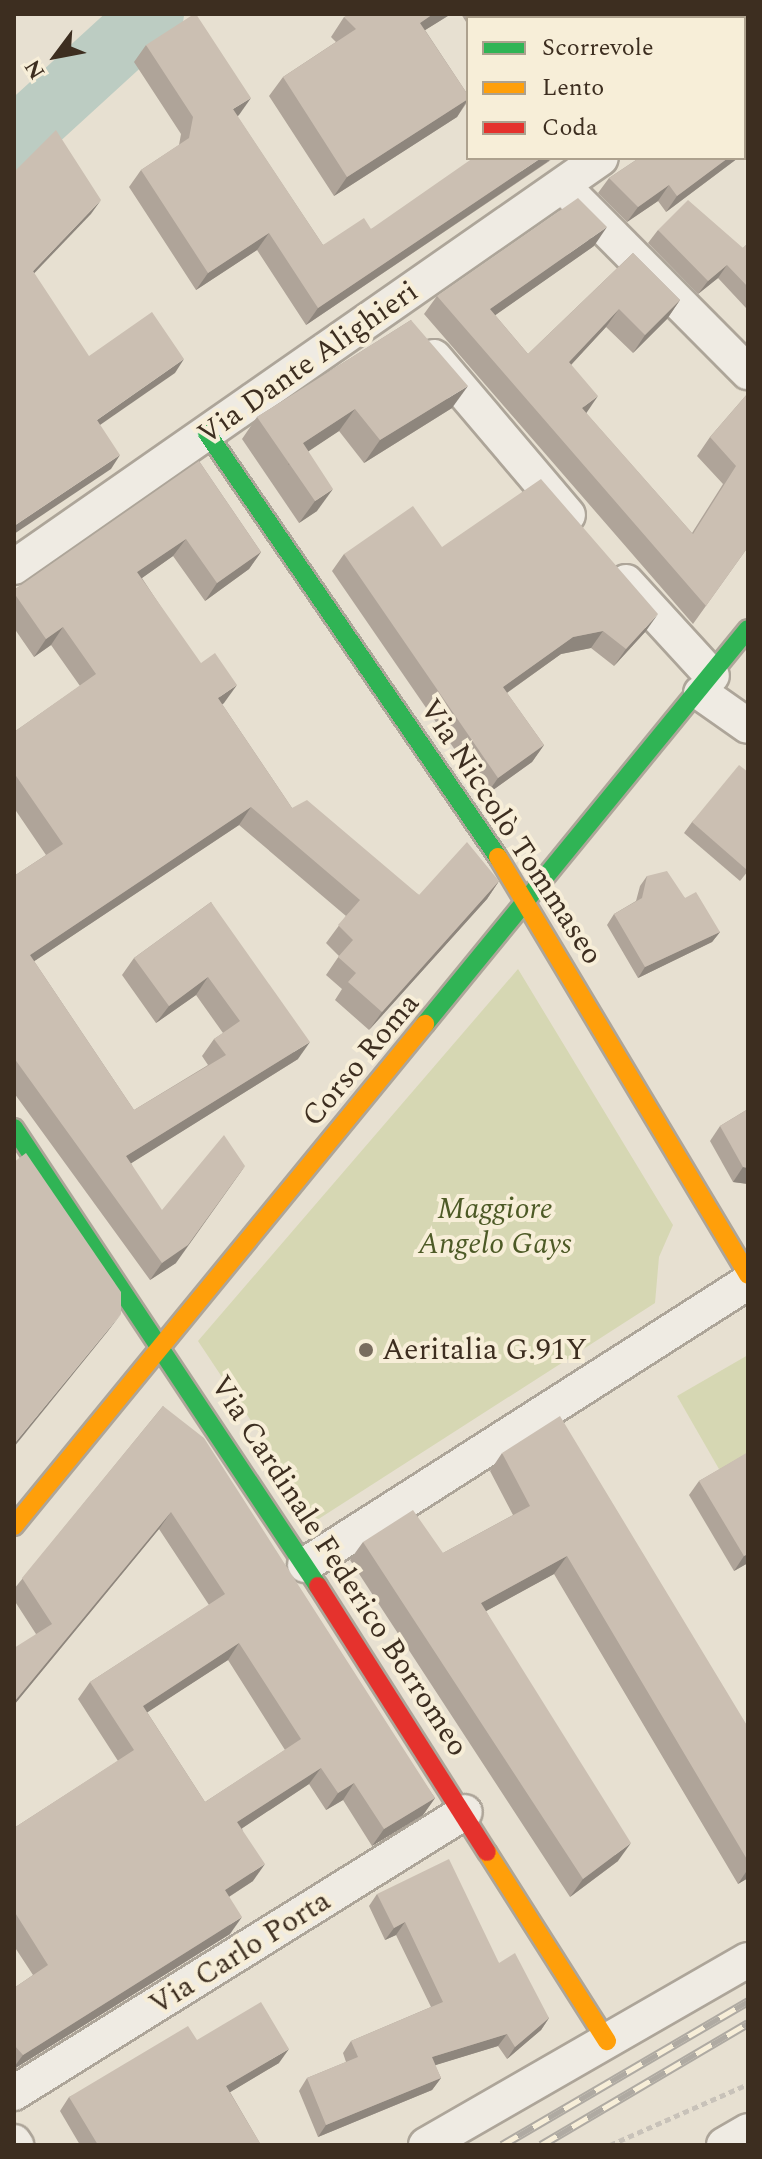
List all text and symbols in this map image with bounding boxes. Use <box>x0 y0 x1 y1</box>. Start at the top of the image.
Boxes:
north arrow <box>16 16 96 96</box>
legend <box>466 16 746 160</box>
text: Scorrevole <box>542 30 654 66</box>
text: N <box>16 53 54 85</box>
text: Lento <box>542 70 604 106</box>
text: Coda <box>542 110 598 146</box>
street label: Via Dante Alighieri <box>191 273 425 453</box>
street label: Via Niccolò Tommaseo <box>412 692 610 972</box>
street label: Corso Roma <box>295 986 427 1134</box>
park label: Maggiore Angelo Gays <box>418 1191 572 1262</box>
place label: Aeritalia G.91Y <box>382 1332 587 1368</box>
marker: Aeritalia G.91Y <box>357 1341 375 1359</box>
street label: Via Cardinale Federico Borromeo <box>202 1369 476 1763</box>
street label: Via Carlo Porta <box>143 1883 337 2023</box>

